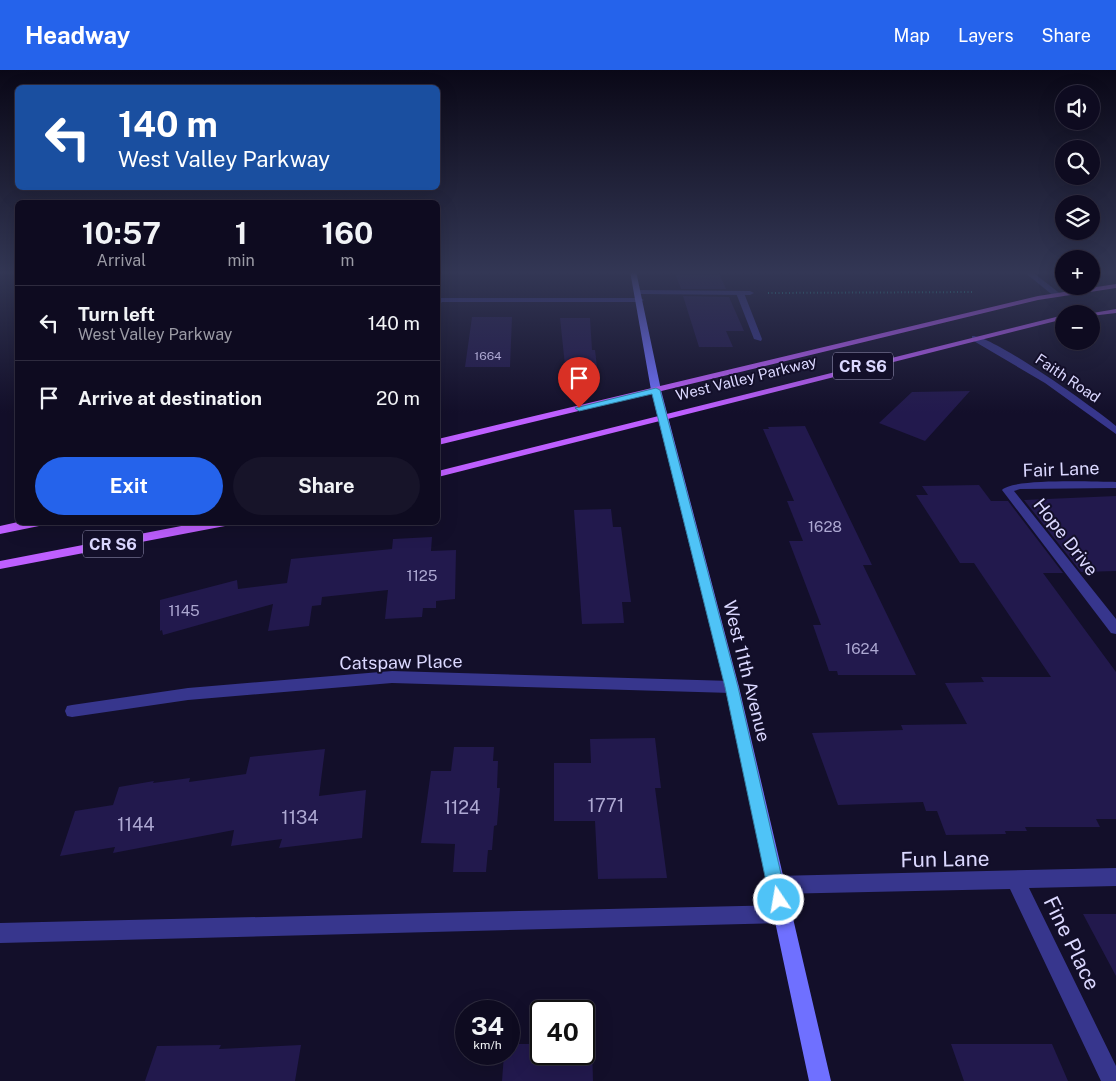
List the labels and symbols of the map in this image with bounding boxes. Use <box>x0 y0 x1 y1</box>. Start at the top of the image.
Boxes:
house number: 1664 <box>474 349 502 363</box>
street label: Faith Road <box>1032 350 1104 406</box>
street label: West Valley Parkway <box>674 352 818 404</box>
road number: CR S6 <box>833 352 893 380</box>
pin <box>558 357 600 408</box>
street label: Fair Lane <box>1022 457 1100 481</box>
street label: Hope Drive <box>1029 494 1103 580</box>
house number: 1628 <box>808 518 842 535</box>
road number: CR S6 <box>83 530 143 558</box>
house number: 1125 <box>407 567 437 584</box>
street label: West 11th Avenue <box>719 598 775 744</box>
house number: 1145 <box>168 602 200 619</box>
house number: 1624 <box>845 640 879 657</box>
street label: Catspaw Place <box>339 650 463 674</box>
house number: 1771 <box>588 795 624 816</box>
house number: 1124 <box>444 797 480 818</box>
house number: 1134 <box>281 807 319 828</box>
house number: 1144 <box>117 814 155 835</box>
street label: Fun Lane <box>900 846 990 872</box>
position arrow <box>752 873 804 925</box>
street label: Fine Place <box>1039 892 1105 994</box>
speed limit sign: 40 <box>530 1000 595 1065</box>

